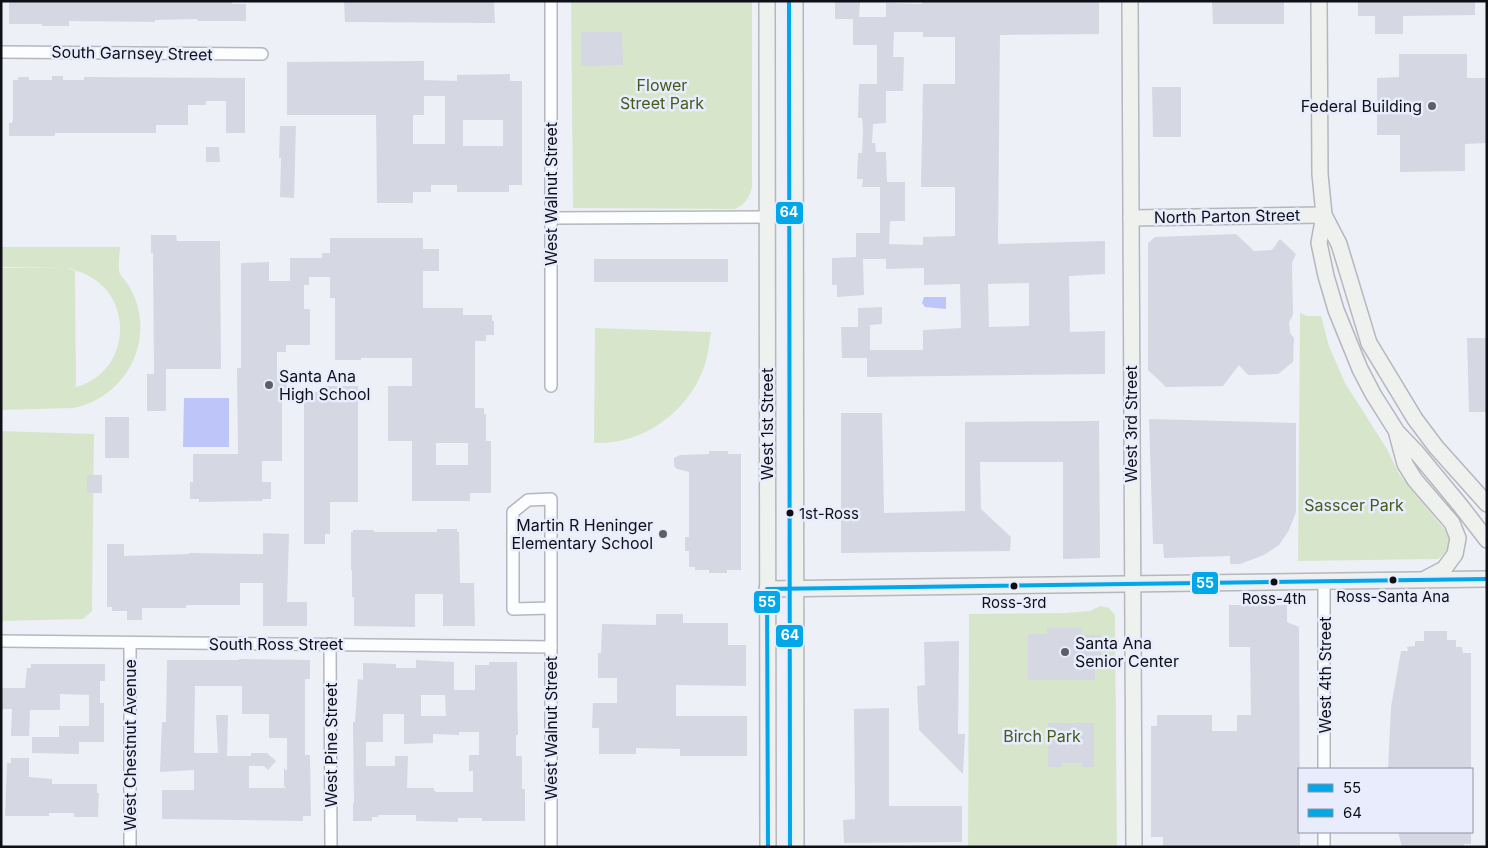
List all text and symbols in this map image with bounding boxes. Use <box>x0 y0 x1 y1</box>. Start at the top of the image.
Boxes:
street label: South Garnsey Street <box>51 42 213 64</box>
park label: Flower Street Park <box>620 75 704 113</box>
place label: Federal Building <box>1301 96 1422 116</box>
marker: Federal Building <box>1426 100 1438 112</box>
street label: West Walnut Street <box>541 122 561 266</box>
line badge: 64 <box>775 201 804 225</box>
text: 64 <box>780 203 798 220</box>
street label: North Parton Street <box>1154 205 1300 227</box>
street label: West 3rd Street <box>1121 365 1141 483</box>
place label: Santa Ana High School <box>279 366 370 404</box>
street label: West 1st Street <box>757 368 777 480</box>
marker: Santa Ana High School <box>263 379 275 391</box>
park label: Sasscer Park <box>1304 495 1404 515</box>
place label: 1st-Ross <box>799 504 859 523</box>
marker: 1st-Ross <box>785 508 795 518</box>
place label: Martin R Heninger Elementary School <box>511 515 653 553</box>
marker: Martin R Heninger Elementary School <box>657 528 669 540</box>
line badge: 55 <box>1191 571 1219 595</box>
text: 55 <box>1196 574 1214 591</box>
marker: Ross-Santa Ana <box>1388 575 1398 585</box>
marker: Ross-4th <box>1269 577 1279 587</box>
marker: Ross-3rd <box>1009 581 1019 591</box>
place label: Ross-Santa Ana <box>1336 587 1450 606</box>
place label: Ross-4th <box>1242 589 1306 608</box>
line badge: 55 <box>753 590 781 614</box>
text: 55 <box>758 593 776 610</box>
place label: Ross-3rd <box>982 593 1046 612</box>
street label: West 4th Street <box>1315 616 1335 734</box>
line badge: 64 <box>775 624 804 648</box>
text: 64 <box>781 626 799 643</box>
place label: Santa Ana Senior Center <box>1075 633 1179 671</box>
street label: South Ross Street <box>209 634 343 654</box>
marker: Santa Ana Senior Center <box>1059 646 1071 658</box>
street label: West Walnut Street <box>541 656 561 800</box>
street label: West Chestnut Avenue <box>120 659 140 831</box>
street label: West Pine Street <box>321 683 341 807</box>
park label: Birch Park <box>1003 726 1081 746</box>
legend <box>1298 768 1473 833</box>
text: 55 <box>1343 778 1361 797</box>
text: 64 <box>1343 803 1362 822</box>

